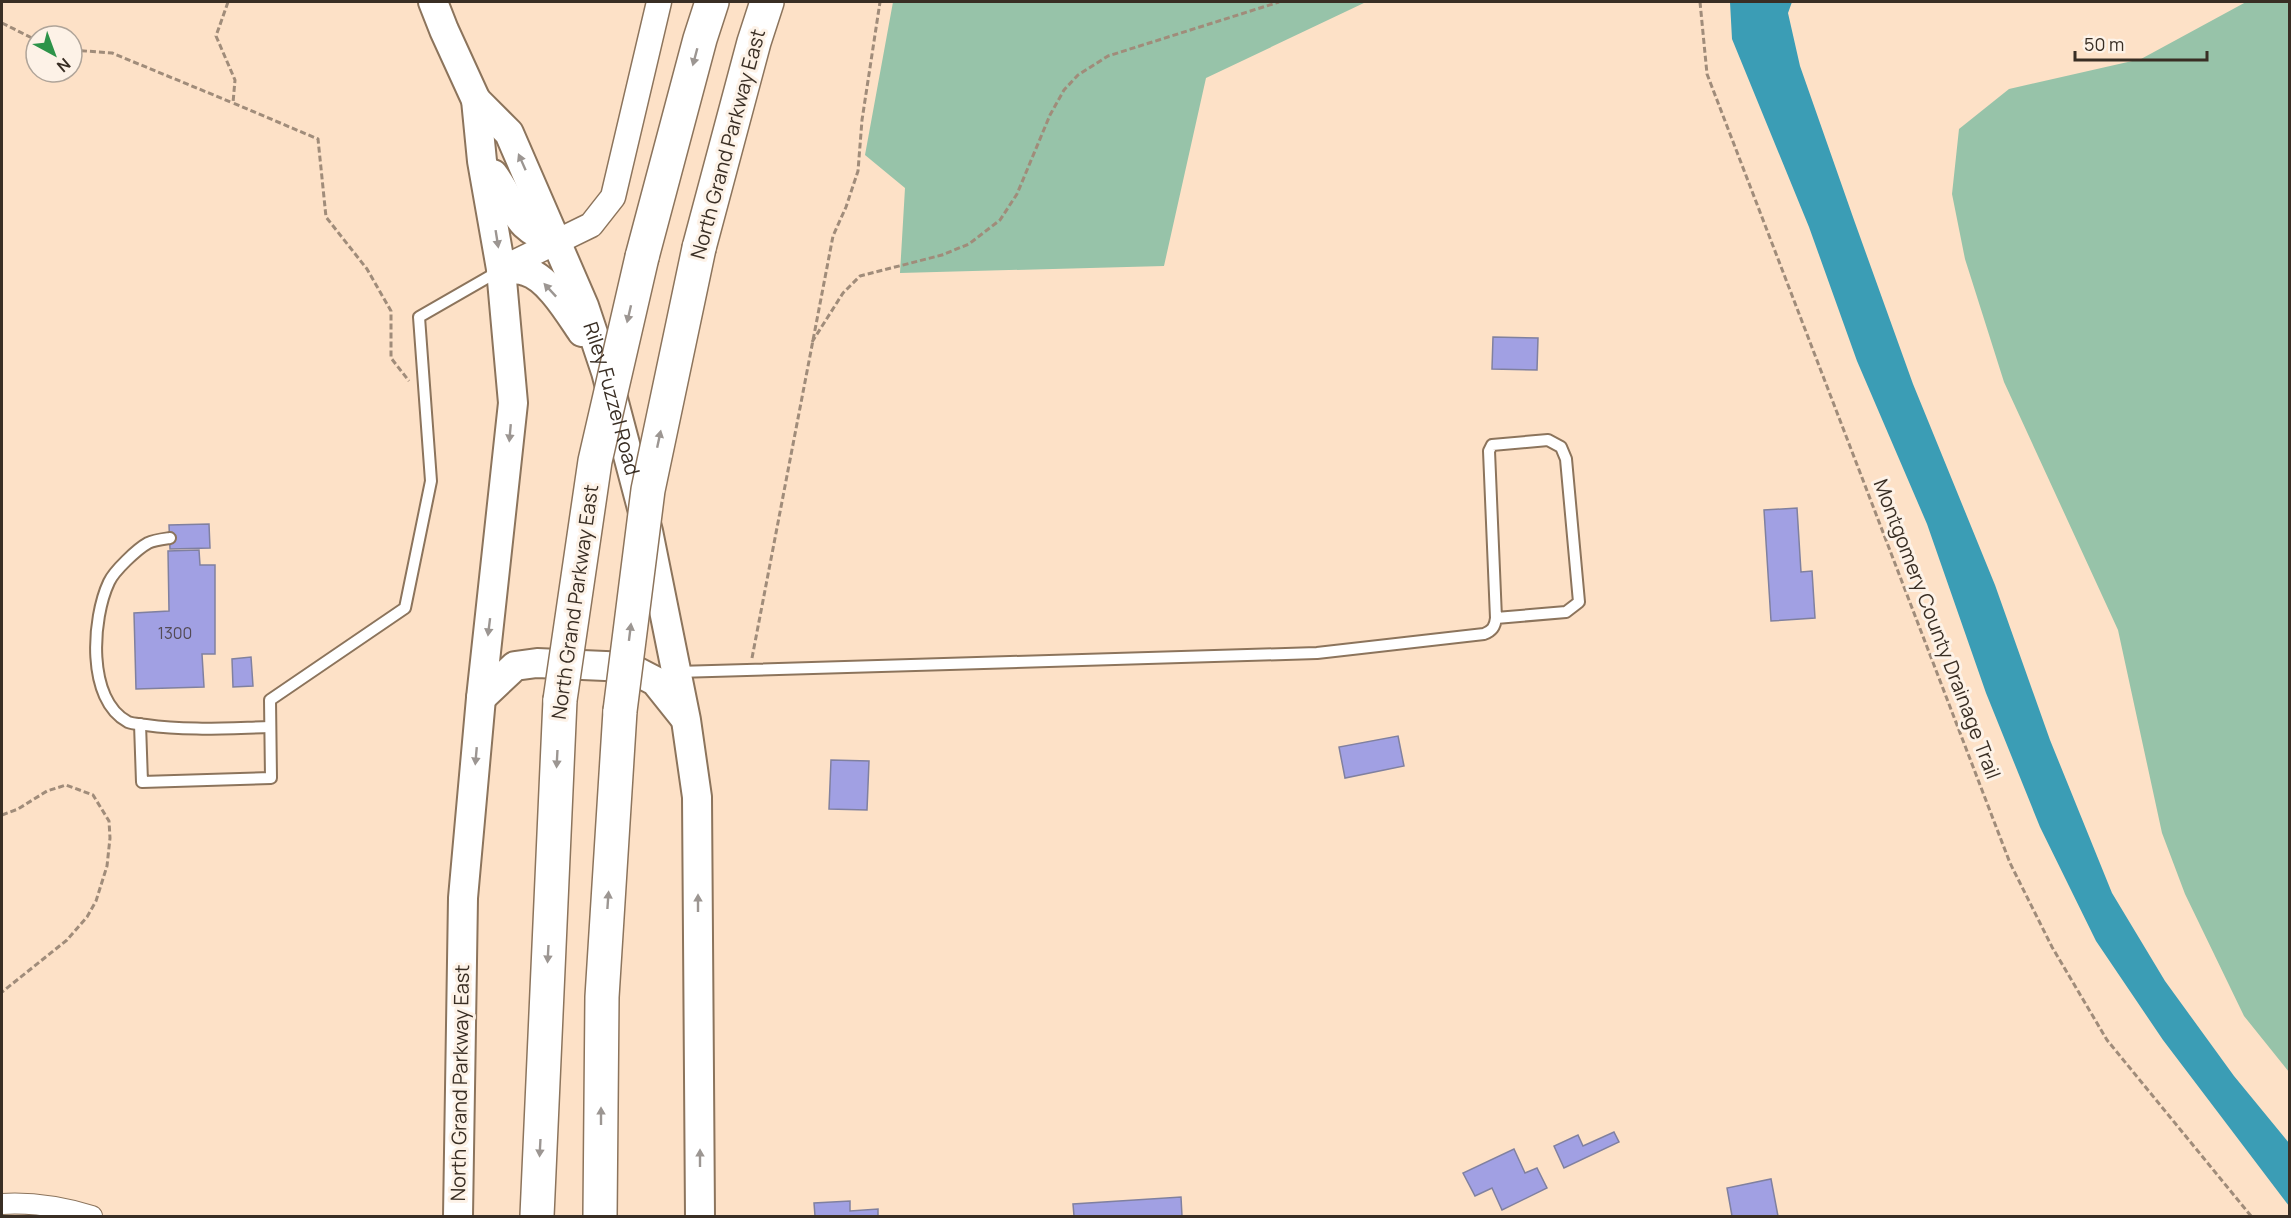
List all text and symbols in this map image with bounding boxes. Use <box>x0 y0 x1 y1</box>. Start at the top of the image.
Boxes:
north arrow <box>24 24 84 84</box>
scale bar <box>2075 24 2207 62</box>
street label: North Grand Parkway East <box>684 26 771 262</box>
text: 50 m <box>2084 32 2124 56</box>
one-way arrow <box>690 49 699 67</box>
text: N <box>52 53 75 77</box>
one-way arrow <box>517 153 527 171</box>
one-way arrow <box>492 230 501 249</box>
one-way arrow <box>543 282 557 297</box>
one-way arrow <box>623 305 633 323</box>
street label: Riley Fuzzel Road <box>577 318 647 478</box>
one-way arrow <box>505 423 515 442</box>
one-way arrow <box>655 429 664 448</box>
street label: Montgomery County Drainage Trail <box>1868 475 2007 783</box>
street label: North Grand Parkway East <box>545 483 604 721</box>
one-way arrow <box>485 617 494 636</box>
house number: 1300 <box>158 622 192 644</box>
one-way arrow <box>625 622 635 641</box>
one-way arrow <box>471 747 481 766</box>
one-way arrow <box>552 749 562 768</box>
one-way arrow <box>603 891 612 910</box>
one-way arrow <box>693 894 703 913</box>
one-way arrow <box>544 944 553 963</box>
street label: North Grand Parkway East <box>444 964 475 1202</box>
one-way arrow <box>596 1107 606 1126</box>
one-way arrow <box>535 1139 544 1158</box>
one-way arrow <box>695 1149 705 1168</box>

